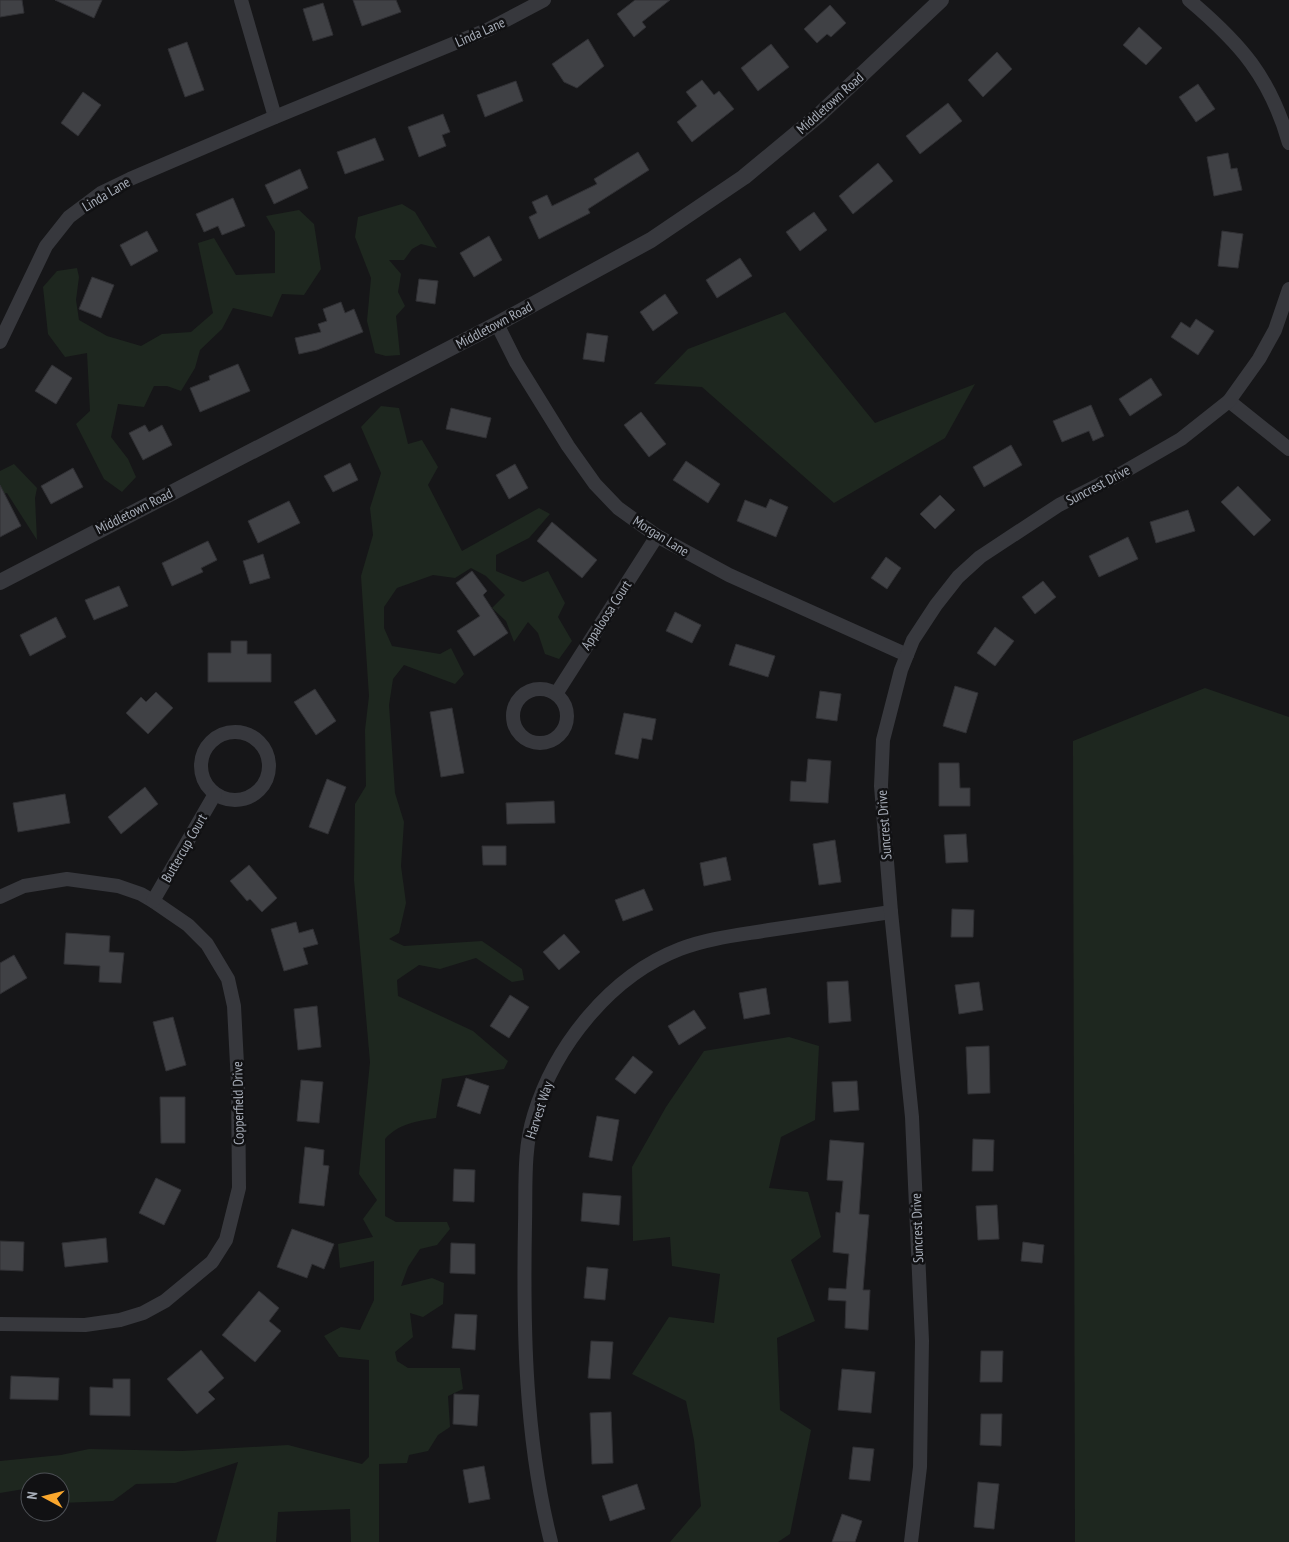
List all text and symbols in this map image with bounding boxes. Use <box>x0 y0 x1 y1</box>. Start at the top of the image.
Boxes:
street label: Linda Lane <box>452 13 508 51</box>
street label: Middletown Road <box>793 68 867 138</box>
street label: Linda Lane <box>79 173 133 215</box>
street label: Middletown Road <box>453 297 535 353</box>
street label: Suncrest Drive <box>1063 461 1133 509</box>
street label: Middletown Road <box>92 484 176 538</box>
street label: Morgan Lane <box>630 512 693 560</box>
street label: Appaloosa Court <box>577 577 635 653</box>
street label: Suncrest Drive <box>873 789 895 860</box>
street label: Buttercup Court <box>157 810 211 885</box>
street label: Copperfield Drive <box>228 1061 248 1145</box>
street label: Harvest Way <box>521 1078 557 1141</box>
street label: Suncrest Drive <box>907 1193 927 1263</box>
north arrow <box>20 1472 70 1522</box>
text: N <box>23 1491 41 1500</box>

